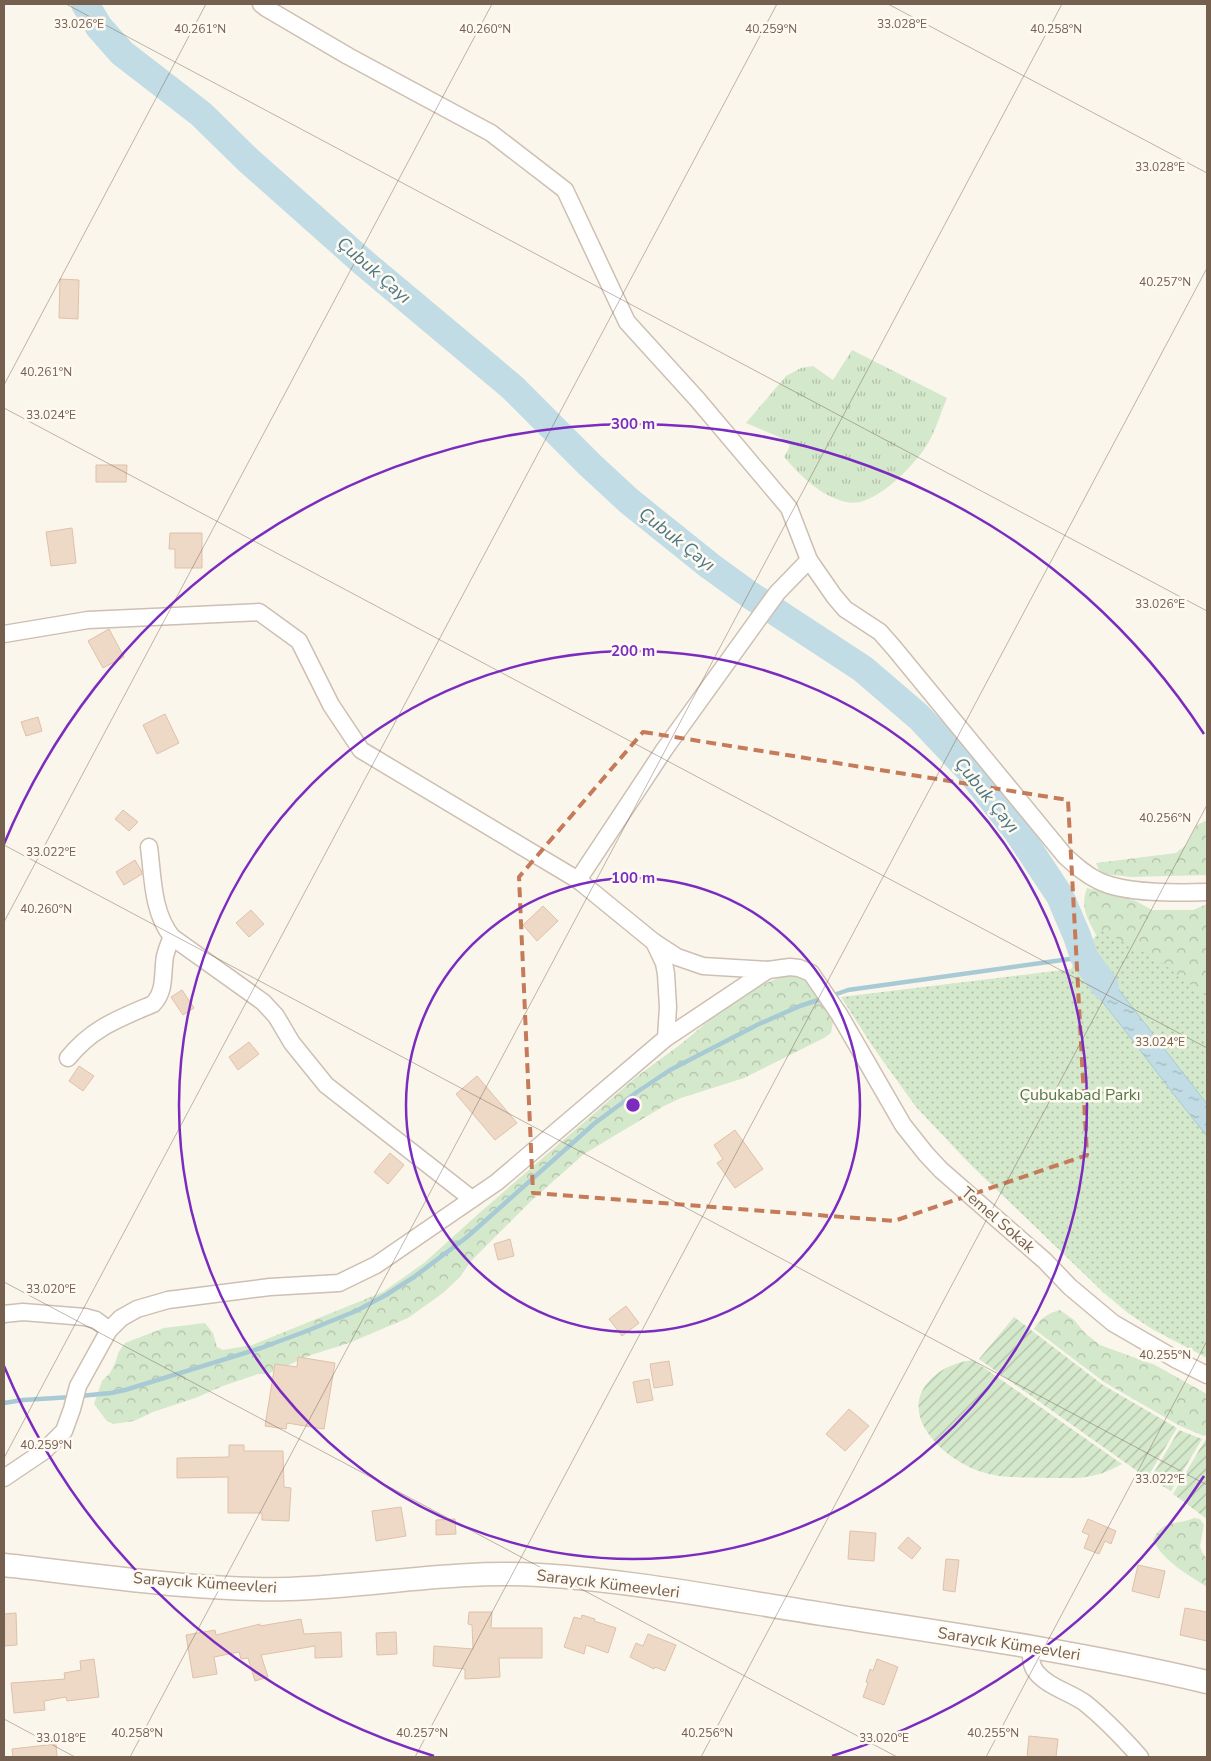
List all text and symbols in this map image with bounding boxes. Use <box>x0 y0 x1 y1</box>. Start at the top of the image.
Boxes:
text: 33.026°E <box>54 16 104 32</box>
text: 33.028°E <box>877 16 927 32</box>
text: 40.261°N <box>174 21 226 37</box>
text: 40.260°N <box>459 21 511 37</box>
text: 40.259°N <box>745 21 797 37</box>
text: 40.258°N <box>1030 21 1082 37</box>
text: 33.028°E <box>1135 159 1185 175</box>
water label: Çubuk Çayı <box>332 231 416 309</box>
text: 40.257°N <box>1139 274 1191 290</box>
text: 40.261°N <box>20 364 72 380</box>
text: 33.024°E <box>26 407 76 423</box>
text: 300 m <box>611 414 655 434</box>
water label: Çubuk Çayı <box>634 502 720 576</box>
text: 33.026°E <box>1135 596 1185 612</box>
text: 200 m <box>611 641 655 661</box>
water label: Çubuk Çayı <box>949 752 1025 838</box>
text: 40.256°N <box>1139 810 1191 826</box>
text: 33.022°E <box>26 844 76 860</box>
text: 100 m <box>611 868 655 888</box>
text: 40.260°N <box>20 901 72 917</box>
text: 33.024°E <box>1135 1034 1185 1050</box>
park label: Çubukabad Parkı <box>1019 1084 1141 1106</box>
centre of rings <box>624 1096 642 1114</box>
street label: Temel Sokak <box>956 1182 1040 1259</box>
text: 33.020°E <box>26 1281 76 1297</box>
text: 40.255°N <box>1139 1347 1191 1363</box>
text: 40.259°N <box>20 1437 72 1453</box>
text: 33.022°E <box>1135 1471 1185 1487</box>
street label: Saraycık Kümeevleri <box>535 1564 681 1604</box>
street label: Saraycık Kümeevleri <box>132 1567 278 1599</box>
street label: Saraycık Kümeevleri <box>936 1622 1082 1666</box>
text: 40.258°N <box>111 1725 163 1741</box>
text: 40.257°N <box>396 1725 448 1741</box>
text: 40.256°N <box>681 1725 733 1741</box>
text: 40.255°N <box>967 1725 1019 1741</box>
text: 33.018°E <box>36 1730 86 1746</box>
text: 33.020°E <box>859 1730 909 1746</box>

